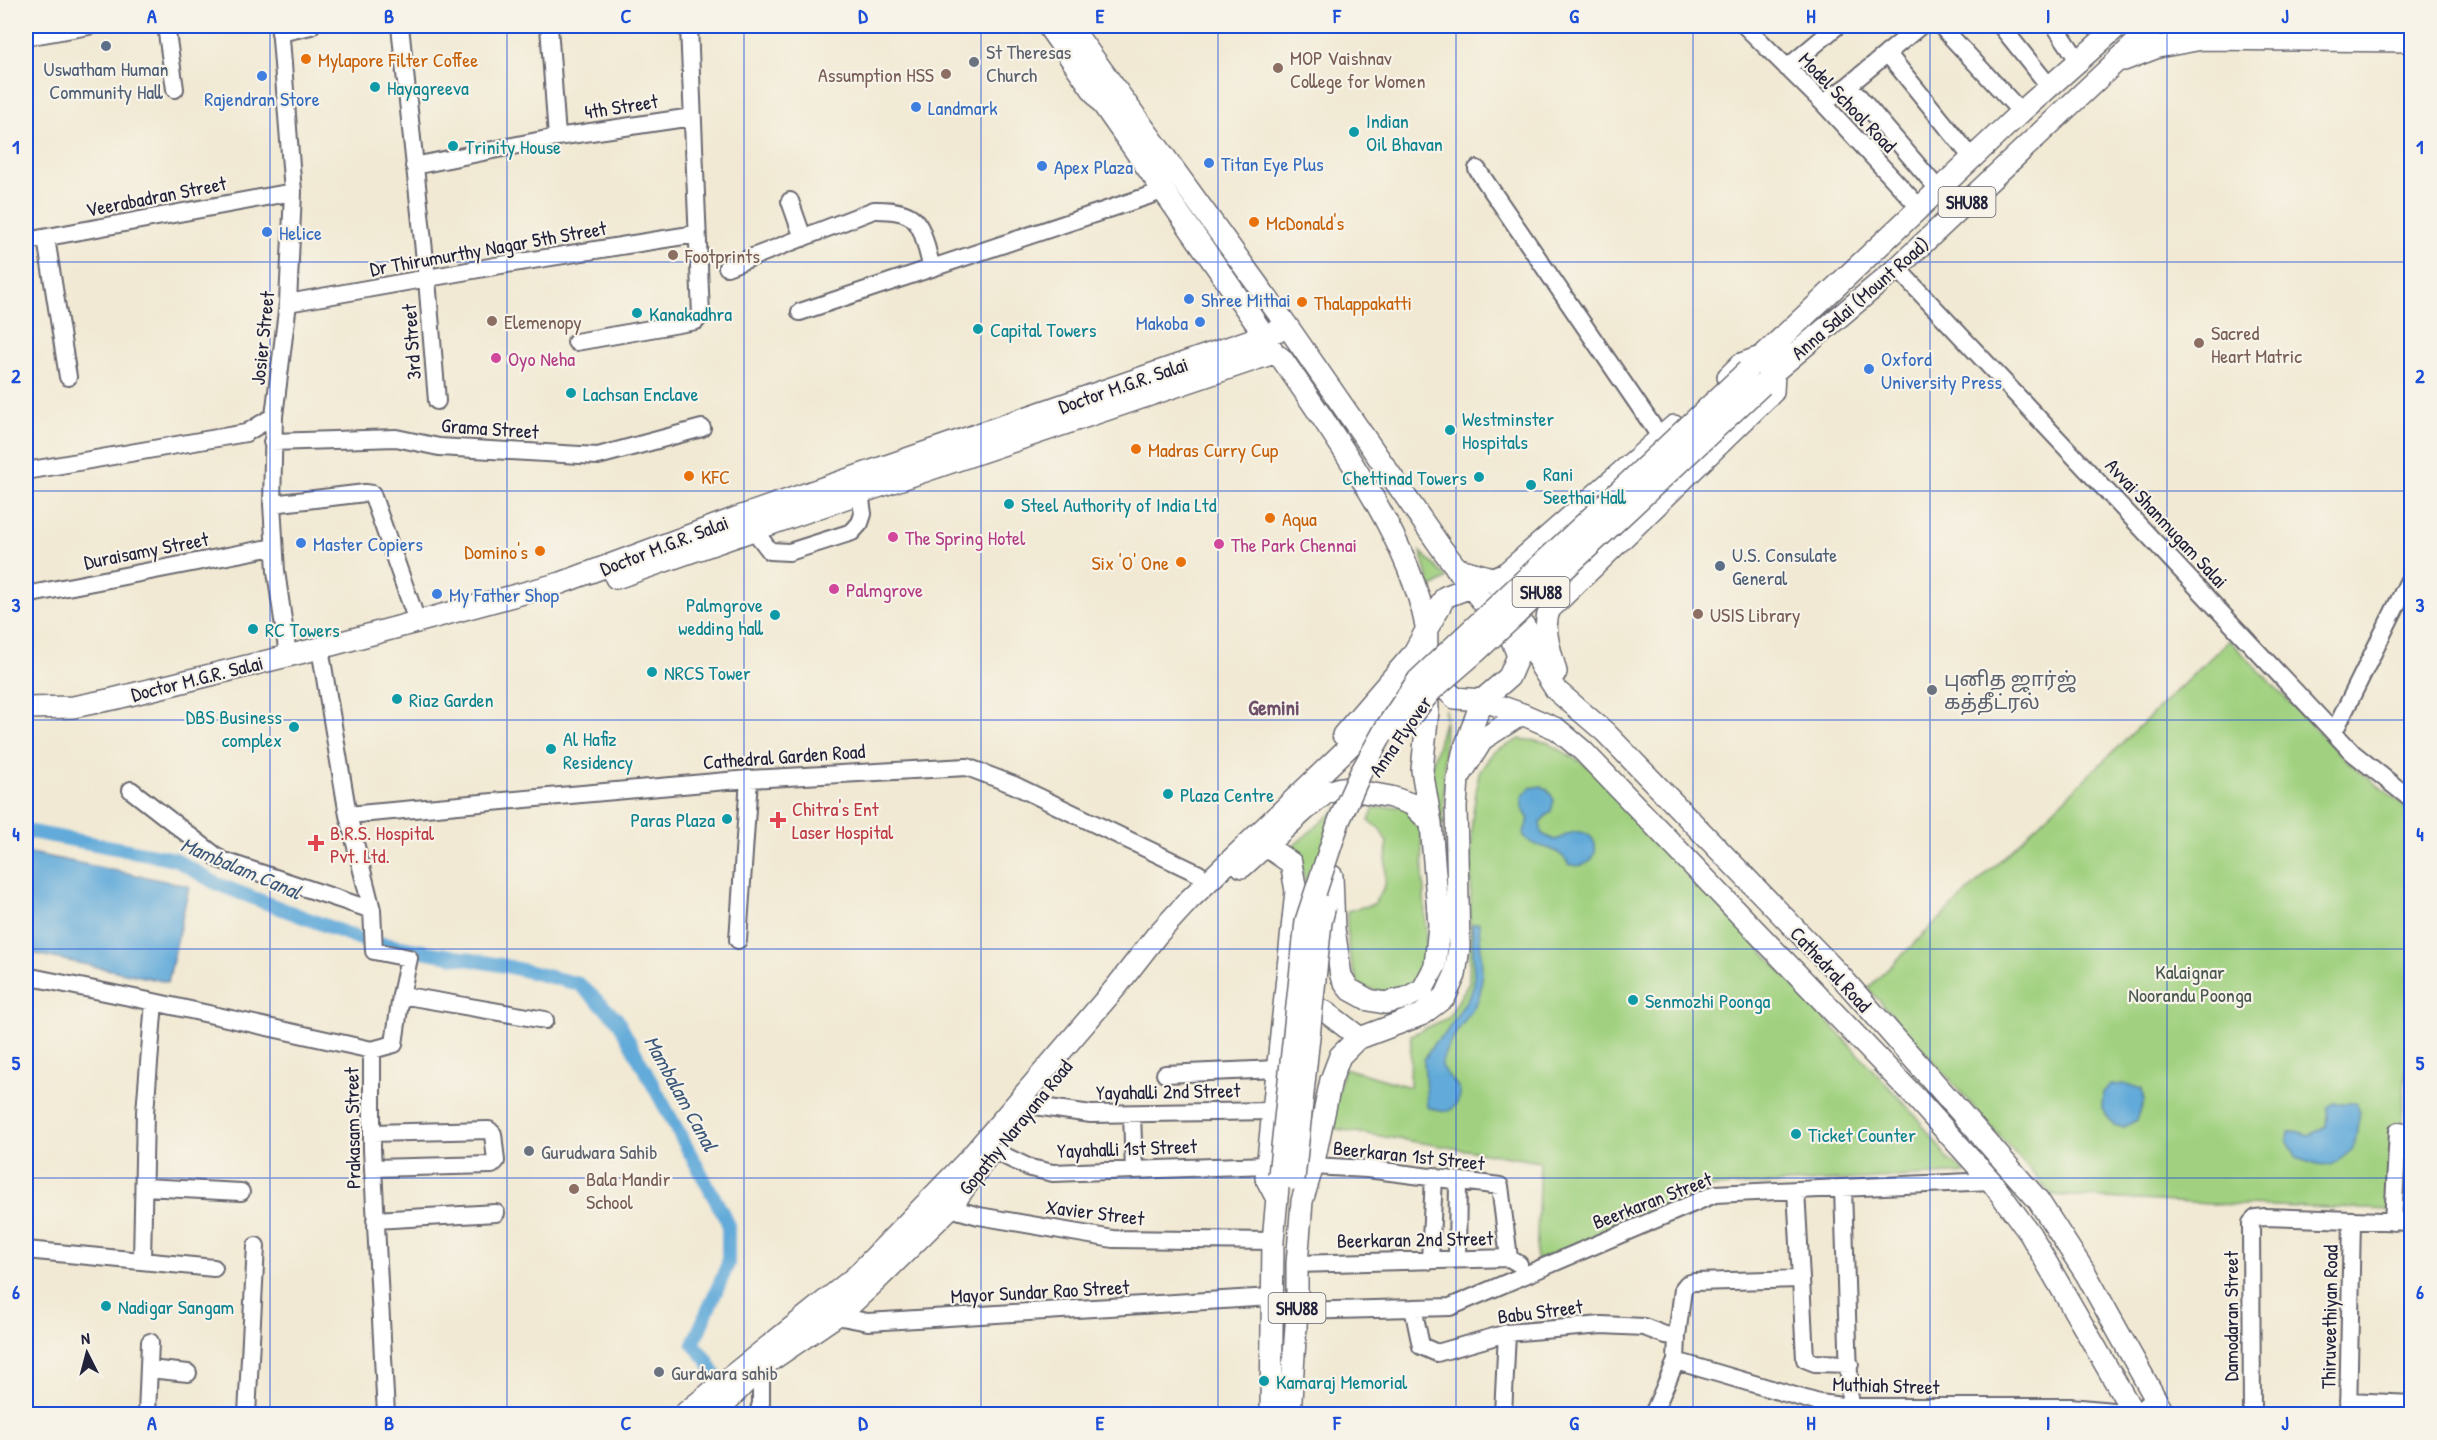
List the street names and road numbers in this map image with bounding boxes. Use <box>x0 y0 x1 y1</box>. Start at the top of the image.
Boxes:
street label: Model School Road <box>1793 46 1903 158</box>
street label: 4th Street <box>582 87 661 125</box>
street label: Veerabadran Street <box>84 169 230 223</box>
road number: SHU88 <box>1938 187 1996 217</box>
street label: Dr Thirumurthy Nagar 5th Street <box>368 214 610 282</box>
street label: Anna Salai (Mount Road) <box>1785 230 1935 366</box>
street label: Josier Street <box>244 289 280 386</box>
street label: 3rd Street <box>395 302 427 381</box>
street label: Doctor M.G.R. Salai <box>1055 350 1191 420</box>
street label: Grama Street <box>440 411 541 445</box>
street label: Avvai Shanmugam Salai <box>2100 452 2234 594</box>
street label: Doctor M.G.R. Salai <box>596 508 732 582</box>
street label: Duraisamy Street <box>81 524 212 575</box>
road number: SHU88 <box>1512 577 1570 607</box>
street label: Doctor M.G.R. Salai <box>128 649 266 707</box>
street label: Anna Flyover <box>1362 690 1438 782</box>
street label: Cathedral Garden Road <box>702 737 866 775</box>
street label: Cathedral Road <box>1784 920 1878 1018</box>
street label: Gopathy Narayana Road <box>952 1053 1078 1200</box>
street label: Prakasam Street <box>337 1066 367 1189</box>
street label: Yayahalli 2nd Street <box>1096 1076 1241 1106</box>
street label: Yayahalli 1st Street <box>1057 1132 1199 1164</box>
street label: Beerkaran 1st Street <box>1332 1134 1487 1176</box>
street label: Beerkaran Street <box>1589 1164 1717 1235</box>
street label: Xavier Street <box>1044 1193 1147 1232</box>
street label: Beerkaran 2nd Street <box>1337 1224 1495 1254</box>
street label: Thiruveethiyan Road <box>2314 1244 2344 1389</box>
street label: Damodaran Street <box>2217 1250 2244 1381</box>
street label: Mayor Sundar Rao Street <box>950 1273 1131 1309</box>
street label: Babu Street <box>1496 1292 1585 1330</box>
road number: SHU88 <box>1268 1293 1326 1323</box>
street label: Muthiah Street <box>1832 1370 1941 1400</box>

